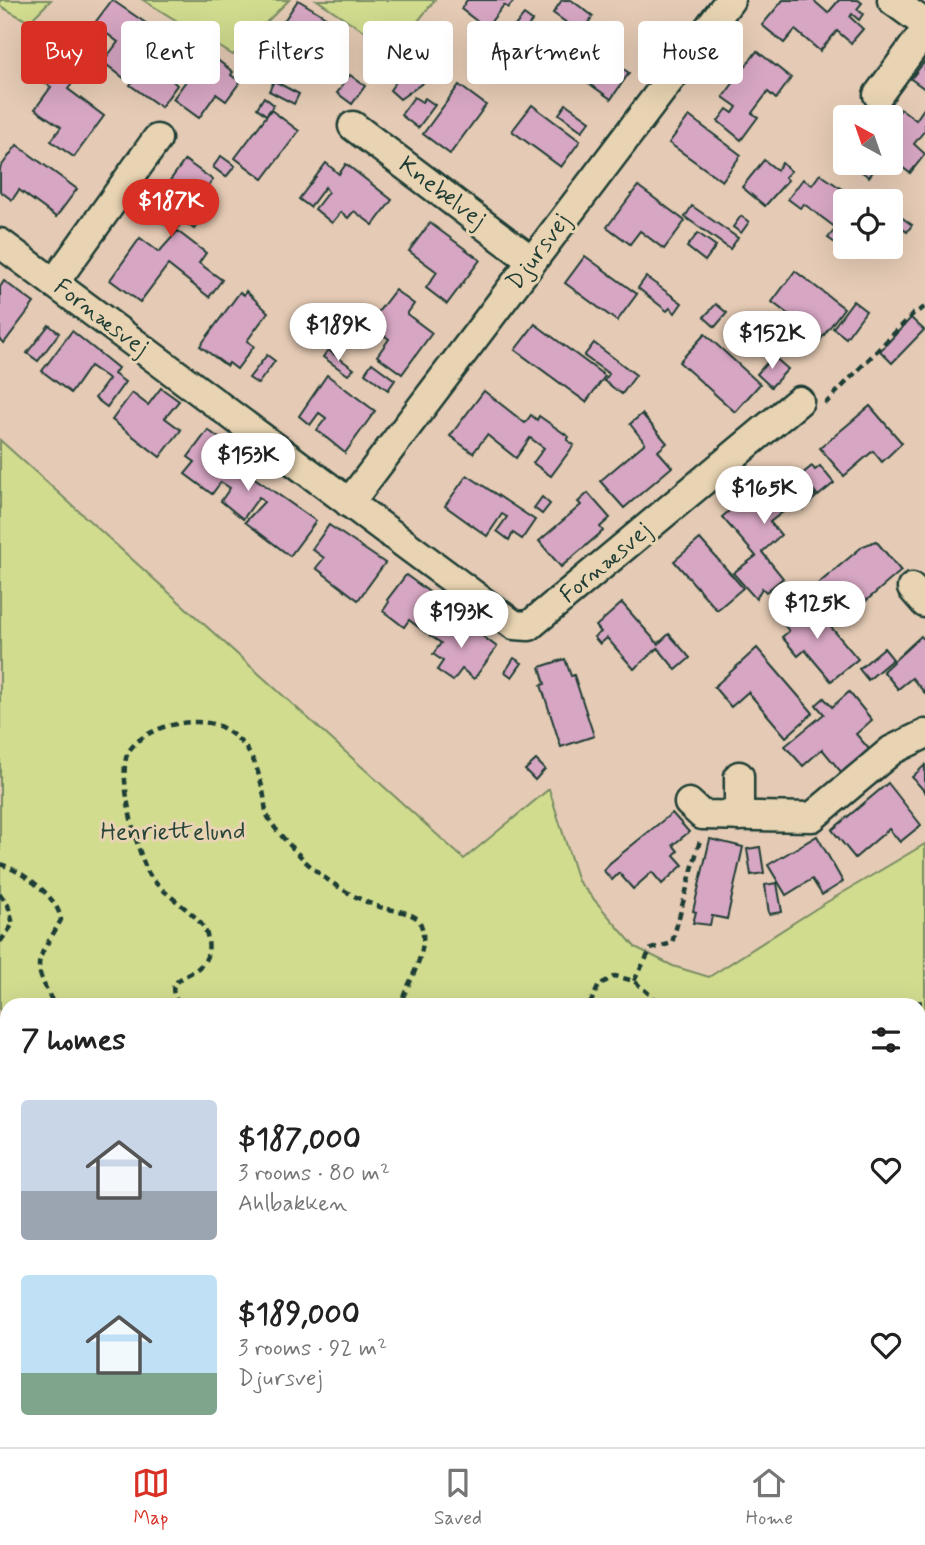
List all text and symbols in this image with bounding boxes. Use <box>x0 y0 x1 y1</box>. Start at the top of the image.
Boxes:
chip: Buy <box>21 21 107 84</box>
chip: Rent <box>121 21 220 84</box>
chip: Filters <box>234 21 349 84</box>
chip: New <box>363 21 453 84</box>
chip: Apartment <box>467 21 624 84</box>
chip: House <box>638 21 743 84</box>
north arrow <box>833 105 903 175</box>
map controls <box>833 105 903 259</box>
street label: Knebelvej <box>392 150 492 236</box>
pin: $187K <box>122 180 220 239</box>
text: $187K <box>138 187 204 217</box>
button: locate <box>833 189 903 259</box>
street label: Djursvej <box>500 207 578 297</box>
street label: Fornæsvej <box>47 272 155 364</box>
pin: $189K <box>289 304 387 363</box>
text: $189K <box>306 311 370 341</box>
pin: $152K <box>723 312 821 371</box>
text: $152K <box>739 319 805 349</box>
pin: $153K <box>199 434 297 493</box>
text: $153K <box>217 441 279 471</box>
pin: $165K <box>715 466 813 526</box>
text: $165K <box>731 474 797 504</box>
street label: Fornæsvej <box>554 515 658 611</box>
pin: $125K <box>768 582 866 641</box>
text: $125K <box>785 589 849 619</box>
pin: $193K <box>412 590 510 650</box>
text: $193K <box>429 598 493 628</box>
park label: Henriettelund <box>101 817 245 848</box>
text: 7 homes <box>21 1021 126 1060</box>
icon: filters <box>867 1021 905 1059</box>
text: $187,000 <box>238 1120 361 1159</box>
icon: home <box>77 1128 161 1212</box>
icon: heart <box>867 1151 905 1189</box>
text: 3 rooms · 80 m² <box>238 1159 390 1189</box>
text: Ahlbakken <box>238 1189 347 1219</box>
text: $189,000 <box>238 1295 360 1334</box>
icon: home <box>77 1303 161 1387</box>
icon: heart <box>867 1326 905 1364</box>
text: 3 rooms · 92 m² <box>238 1334 387 1364</box>
text: Djursvej <box>238 1364 323 1394</box>
tab: Map <box>132 1464 170 1531</box>
tab: Saved <box>434 1464 482 1531</box>
tab: Home <box>746 1464 793 1531</box>

